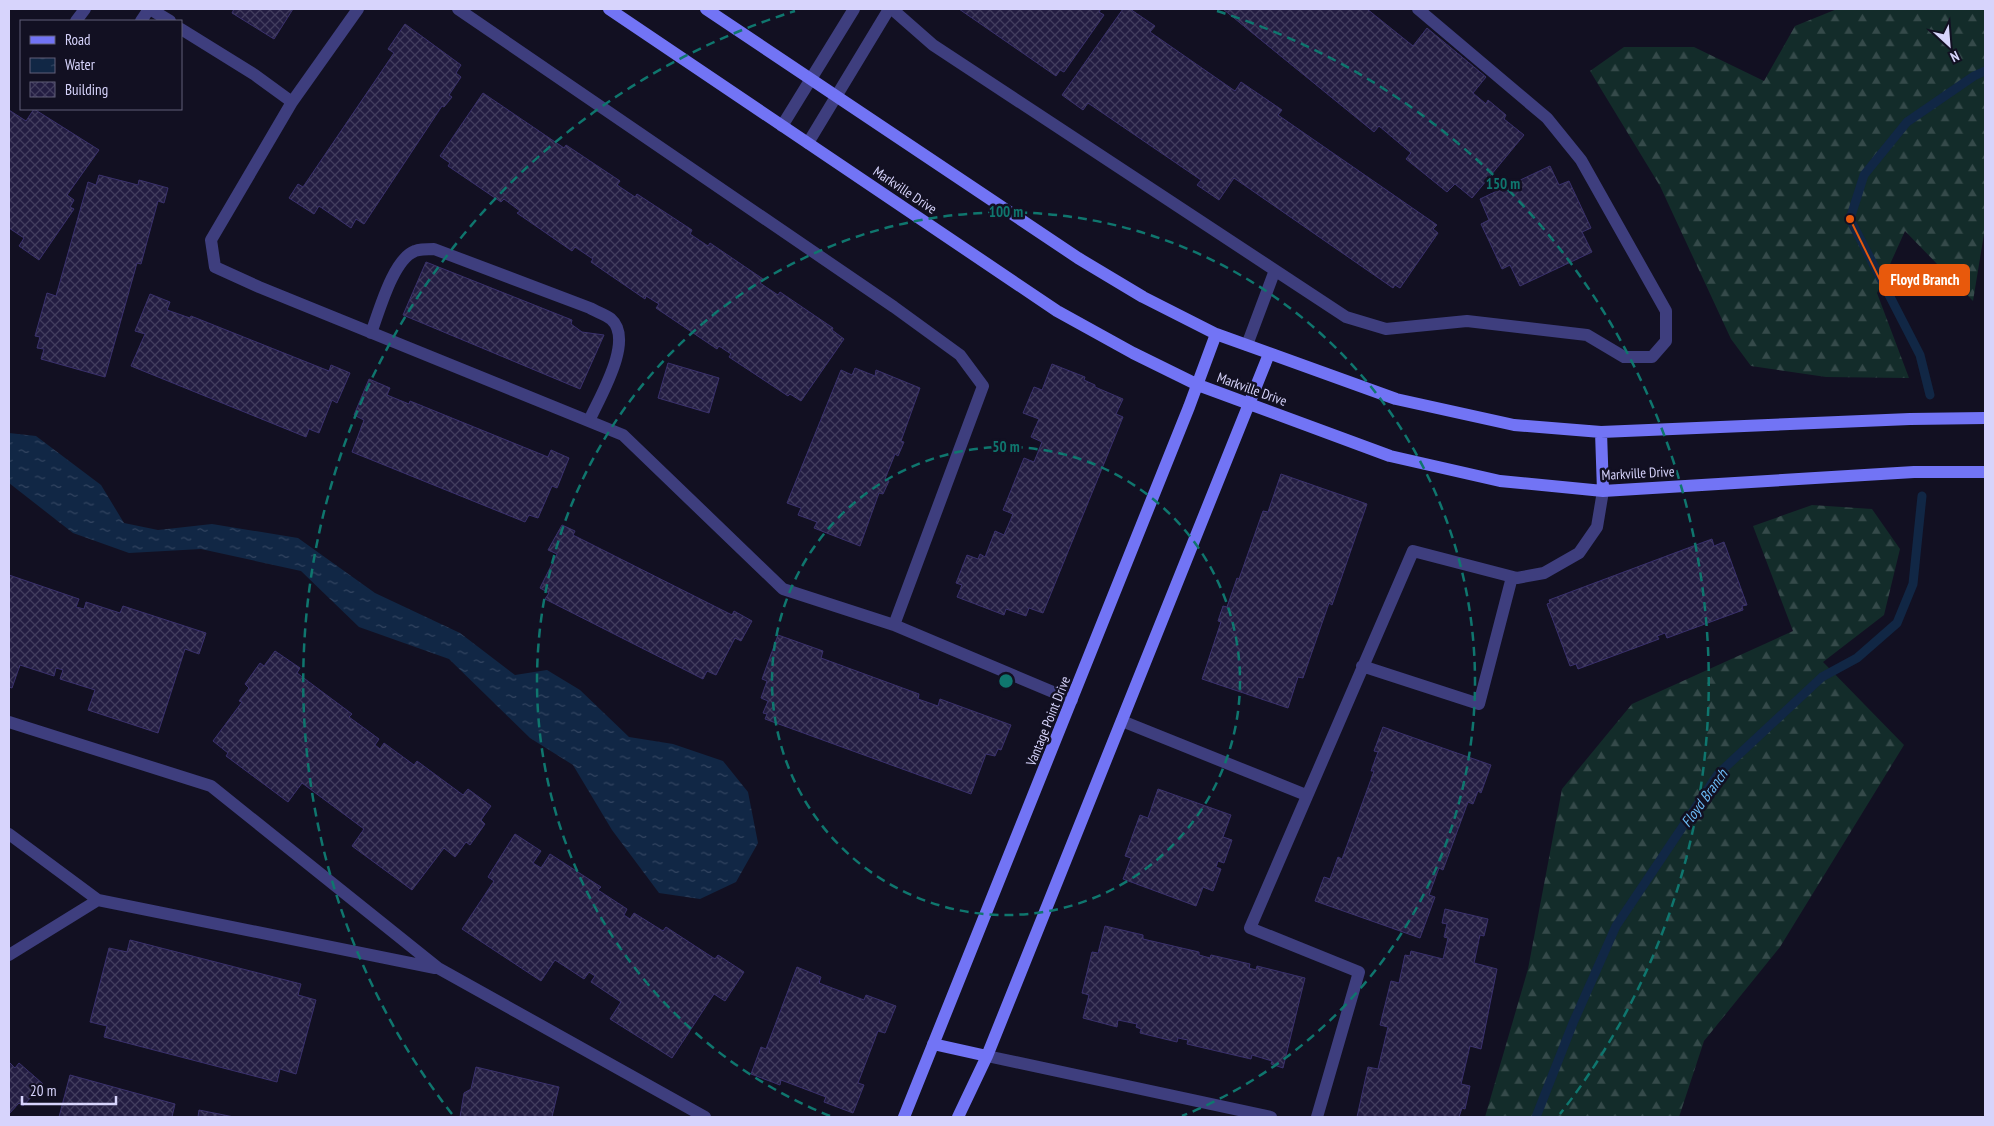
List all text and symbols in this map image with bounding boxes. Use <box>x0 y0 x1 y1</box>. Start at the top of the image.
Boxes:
legend <box>20 20 182 110</box>
north arrow <box>1924 20 1974 70</box>
text: Road <box>65 30 91 49</box>
text: N <box>1947 47 1962 66</box>
text: Water <box>65 55 96 74</box>
text: Building <box>65 80 108 99</box>
street label: Markville Drive <box>870 162 940 218</box>
text: 150 m <box>1486 174 1520 193</box>
text: 100 m <box>989 202 1023 221</box>
callout: Floyd Branch <box>1880 265 1969 295</box>
text: Floyd Branch <box>1891 270 1960 289</box>
street label: Markville Drive <box>1215 368 1290 410</box>
text: 50 m <box>992 437 1020 456</box>
street label: Markville Drive <box>1601 462 1675 484</box>
centre of rings <box>997 672 1015 690</box>
street label: Vantage Point Drive <box>1021 673 1074 769</box>
water label: Floyd Branch <box>1677 764 1732 831</box>
scale bar <box>22 1074 116 1106</box>
text: 20 m <box>30 1081 56 1100</box>

